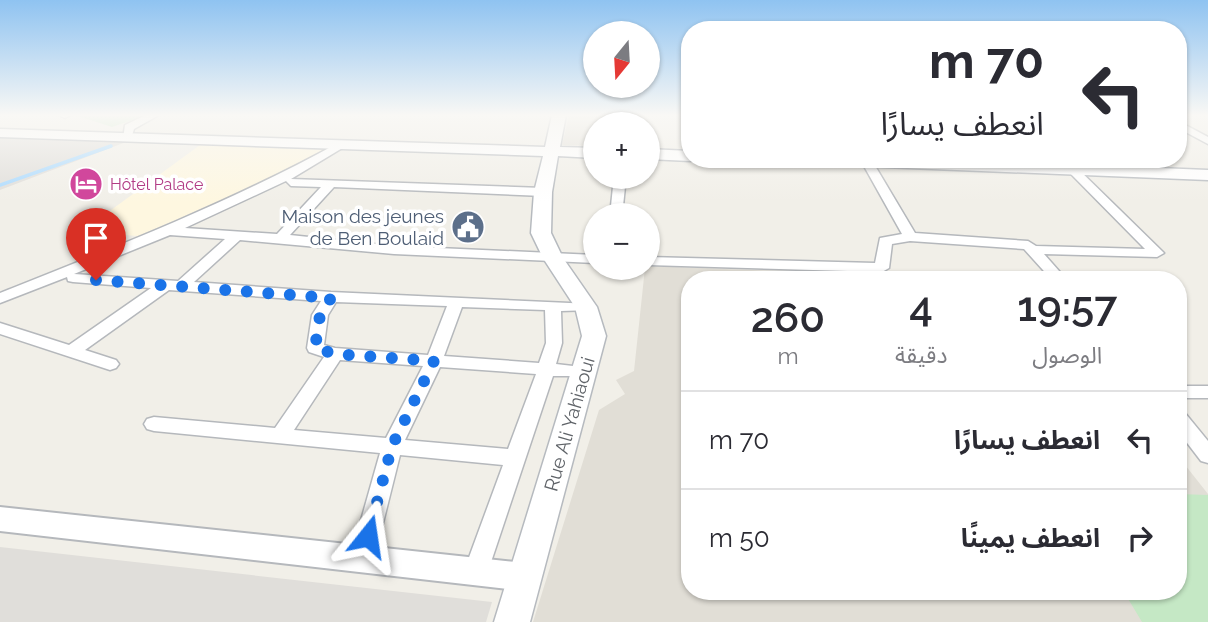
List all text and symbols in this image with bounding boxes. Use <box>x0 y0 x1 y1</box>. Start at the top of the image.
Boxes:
north arrow <box>583 21 660 98</box>
map controls <box>583 21 660 280</box>
text: 70 m <box>929 32 1044 89</box>
icon: left <box>1068 49 1159 140</box>
text: انعطف يسارًا <box>880 105 1044 142</box>
button: + <box>583 112 660 189</box>
hotel icon: Hôtel Palace <box>67 165 105 203</box>
place label: Hôtel Palace <box>110 175 203 194</box>
button: − <box>583 203 660 280</box>
place label: Maison des jeunes de Ben Boulaid <box>281 205 444 249</box>
pin <box>66 208 126 280</box>
public building icon: Maison des jeunes de Ben Boulaid <box>449 208 487 246</box>
icon: arrive <box>77 219 115 257</box>
text: 4 <box>909 282 933 331</box>
text: 19:57 <box>1017 282 1117 331</box>
text: 260 <box>751 293 825 342</box>
text: دقيقة <box>895 341 947 368</box>
text: الوصول <box>1032 341 1102 368</box>
text: m <box>777 342 799 369</box>
street label: Rue Ali Yahiaoui <box>539 354 599 494</box>
icon: left <box>1121 421 1159 459</box>
text: 70 m <box>709 425 769 455</box>
text: انعطف يسارًا <box>954 425 1100 455</box>
position arrow <box>331 499 405 573</box>
icon: right <box>1121 519 1159 557</box>
text: 50 m <box>709 523 770 553</box>
text: انعطف يمينًا <box>961 523 1100 553</box>

